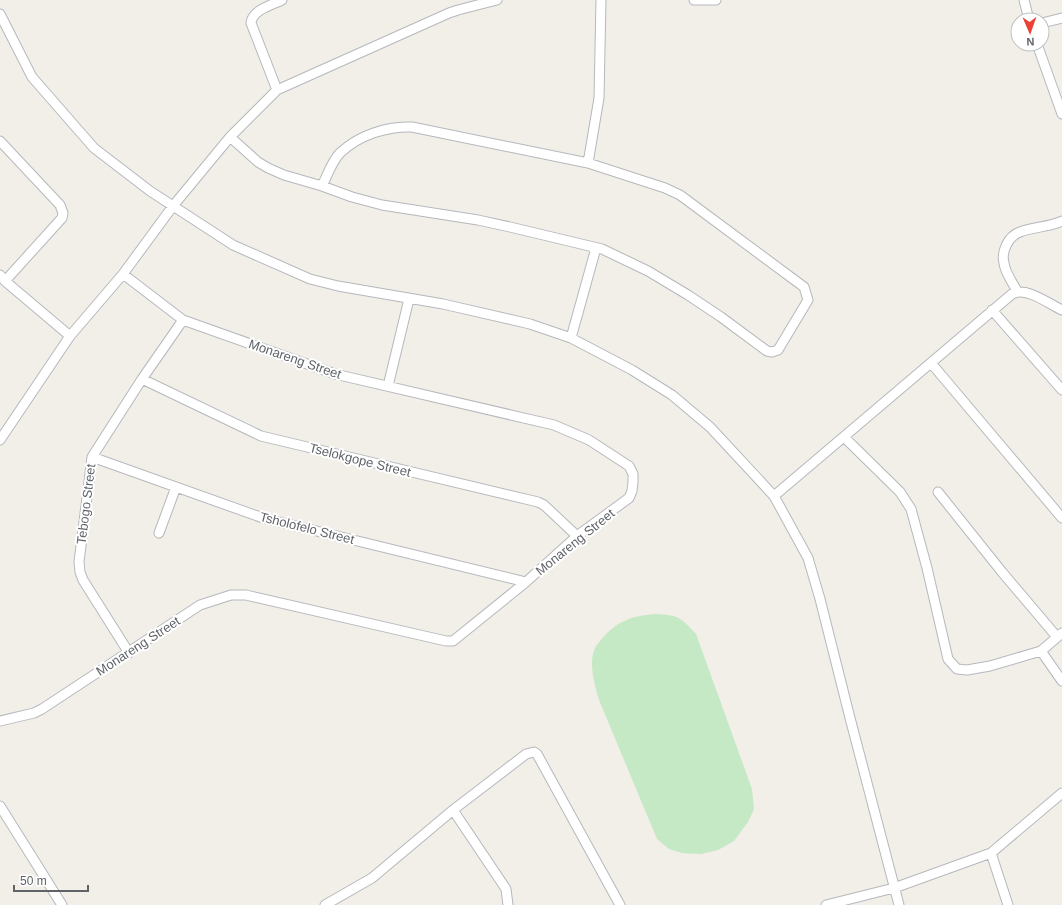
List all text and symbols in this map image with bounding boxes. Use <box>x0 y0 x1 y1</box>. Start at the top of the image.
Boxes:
north arrow <box>1010 12 1050 52</box>
text: N <box>1026 36 1035 48</box>
street label: Monareng Street <box>247 336 344 382</box>
street label: Tselokgope Street <box>308 440 413 480</box>
street label: Tebogo Street <box>74 463 98 545</box>
street label: Monareng Street <box>533 505 618 578</box>
street label: Tsholofelo Street <box>258 509 356 547</box>
street label: Monareng Street <box>93 613 183 679</box>
scale bar <box>14 867 88 893</box>
text: 50 m <box>20 874 47 888</box>

